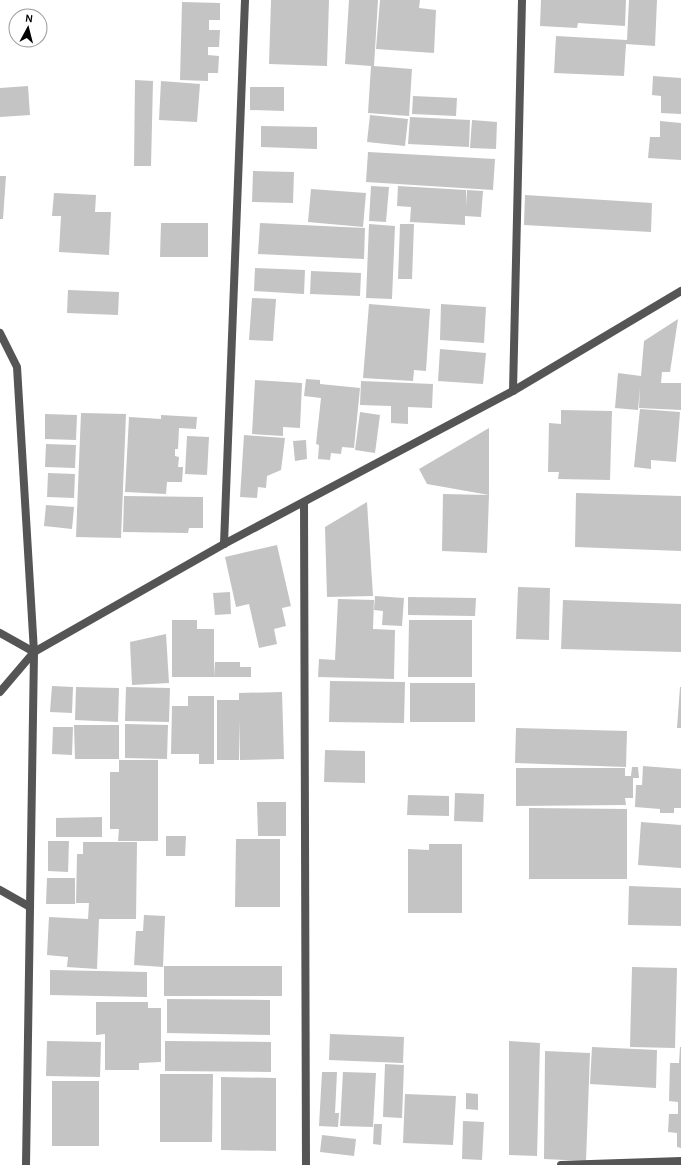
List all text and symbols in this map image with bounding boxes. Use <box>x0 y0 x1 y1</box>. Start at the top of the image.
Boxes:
north arrow <box>8 8 48 48</box>
text: N <box>24 12 34 26</box>

